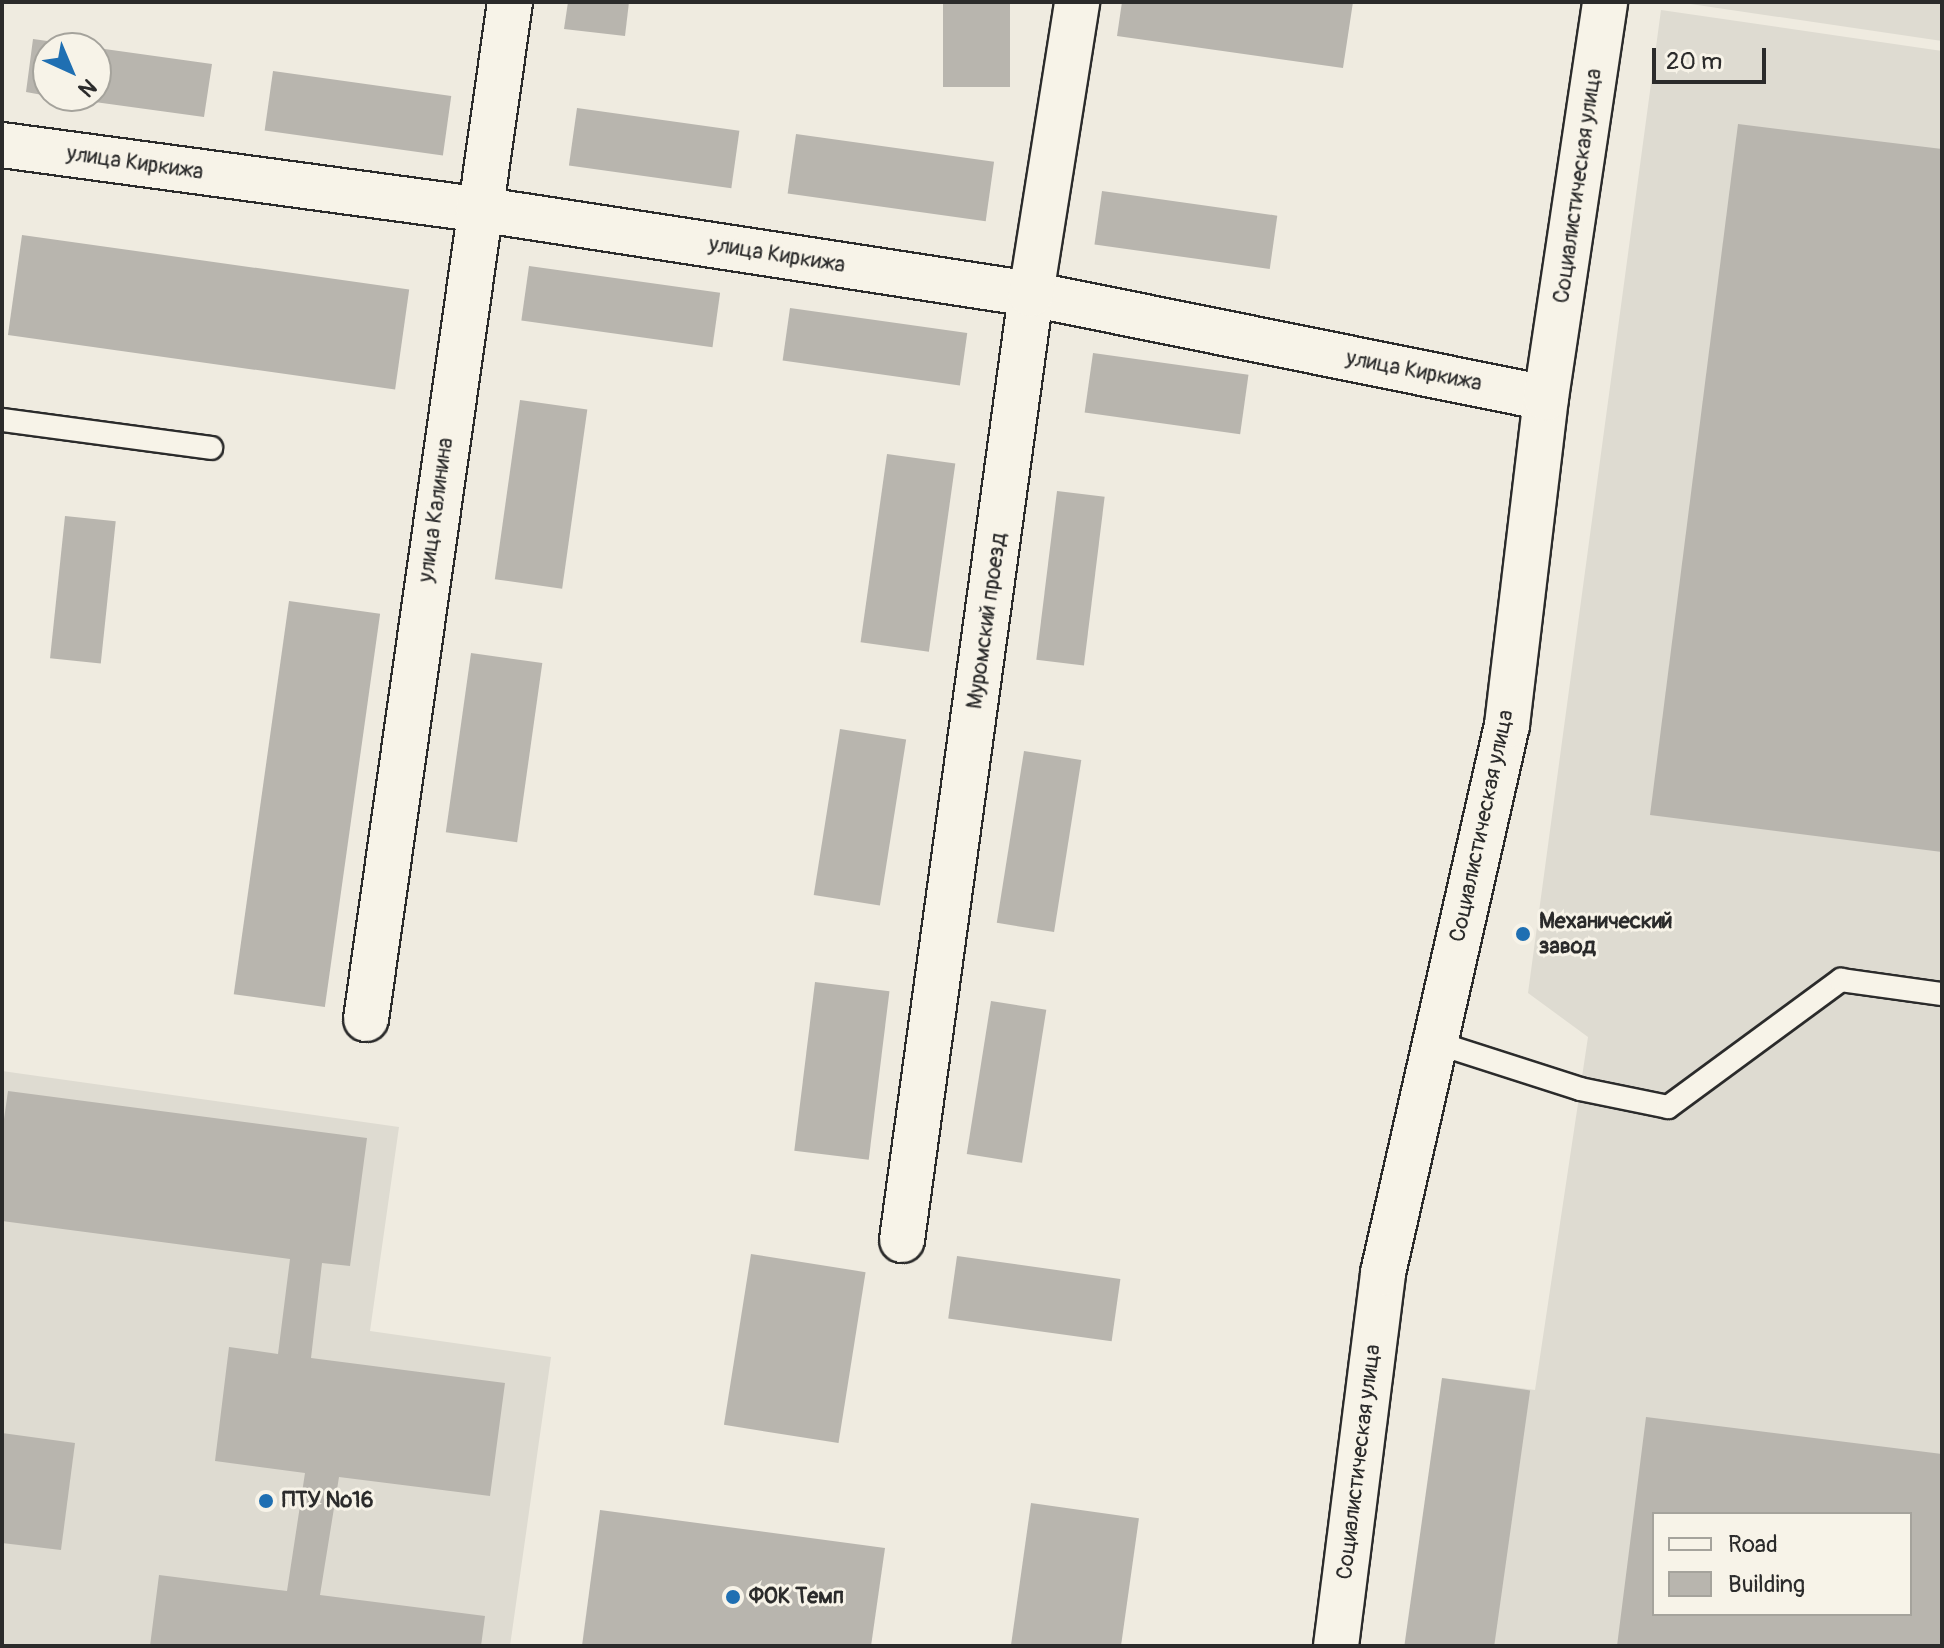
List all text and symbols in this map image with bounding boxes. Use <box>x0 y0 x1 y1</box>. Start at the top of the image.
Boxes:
north arrow <box>32 32 112 112</box>
scale bar <box>1656 32 1770 82</box>
text: 20 m <box>1666 47 1722 76</box>
street label: Социалистическая улица <box>1548 67 1608 305</box>
text: N <box>72 73 102 103</box>
street label: улица Киркижа <box>65 140 205 186</box>
street label: улица Киркижа <box>707 231 847 279</box>
street label: улица Киркижа <box>1344 345 1484 397</box>
street label: улица Калинина <box>413 436 459 584</box>
street label: Муромский проезд <box>962 531 1012 711</box>
street label: Социалистическая улица <box>1444 707 1520 945</box>
place label: Механический завод <box>1539 908 1673 960</box>
marker: Механический завод <box>1514 925 1532 943</box>
street label: Социалистическая улица <box>1331 1343 1387 1581</box>
place label: ПТУ №16 <box>282 1488 373 1514</box>
marker: ПТУ №16 <box>257 1492 275 1510</box>
legend <box>1652 1512 1912 1616</box>
text: Road <box>1728 1530 1778 1559</box>
text: Building <box>1728 1570 1805 1599</box>
place label: ФОК Темп <box>749 1584 844 1610</box>
marker: ФОК Темп <box>724 1588 742 1606</box>

